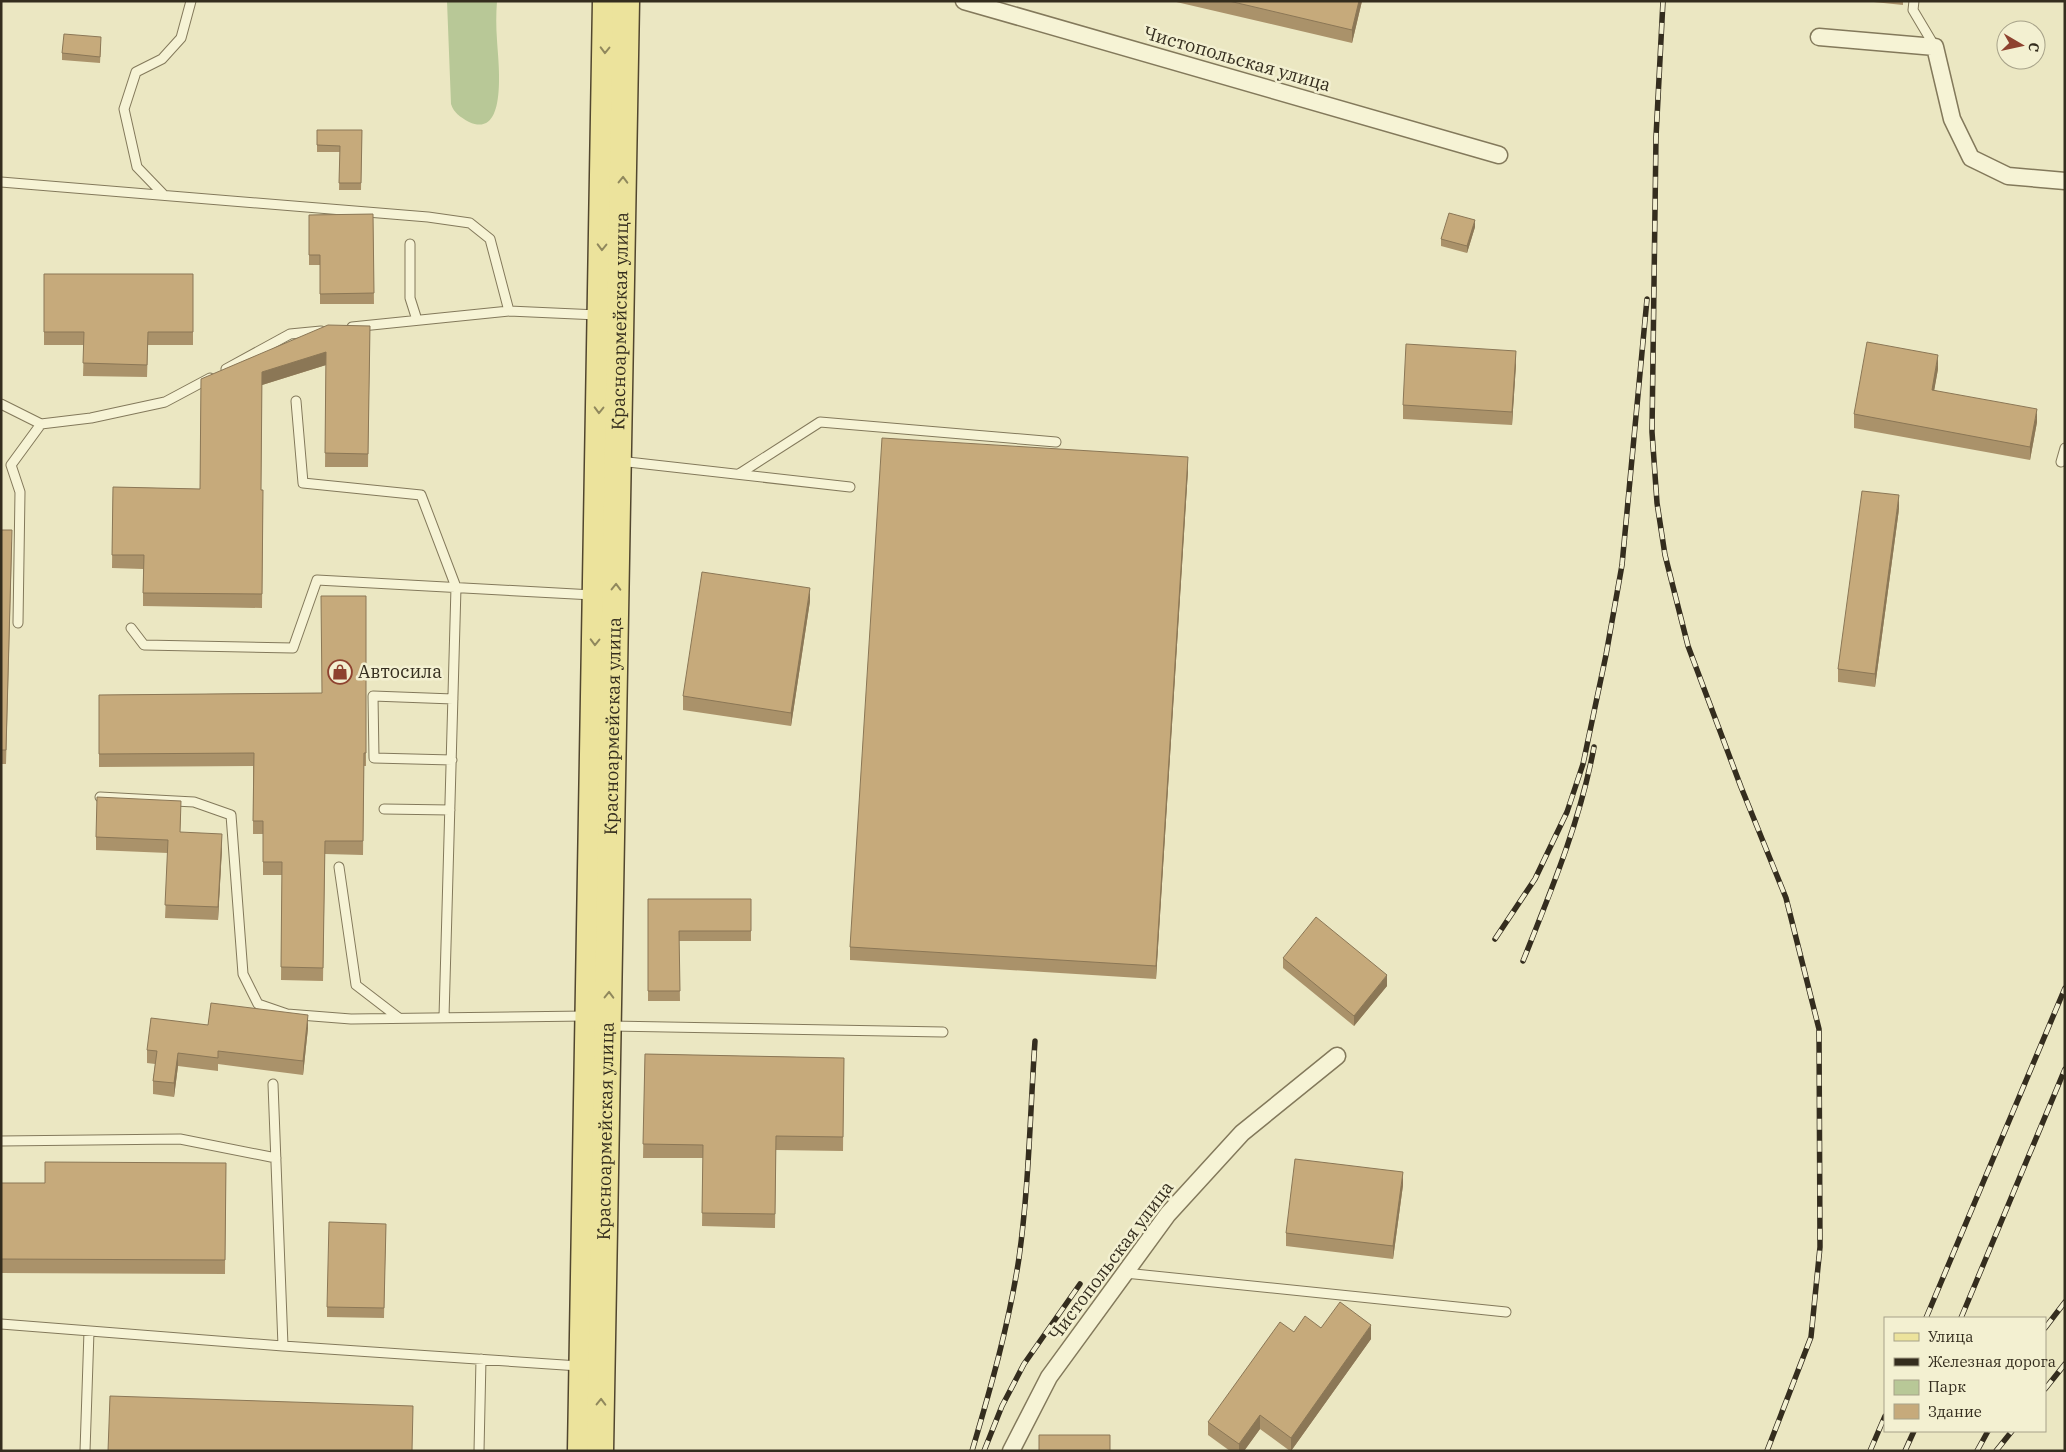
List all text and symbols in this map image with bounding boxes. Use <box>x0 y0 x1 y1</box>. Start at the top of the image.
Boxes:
north arrow <box>1996 20 2046 70</box>
street label: Чистопольская улица <box>1141 21 1334 96</box>
text: С <box>2024 41 2043 53</box>
one-way arrow <box>600 46 610 54</box>
one-way arrow <box>618 175 628 183</box>
street label: Красноармейская улица <box>606 212 633 430</box>
one-way arrow <box>596 244 607 252</box>
one-way arrow <box>594 406 604 414</box>
one-way arrow <box>611 583 621 590</box>
street label: Красноармейская улица <box>599 617 626 835</box>
one-way arrow <box>590 639 600 647</box>
shop icon: Автосила <box>327 659 353 685</box>
place label: Автосила <box>358 660 442 683</box>
one-way arrow <box>604 990 614 998</box>
street label: Красноармейская улица <box>592 1022 619 1240</box>
street label: Чистопольская улица <box>1043 1176 1178 1345</box>
legend <box>1884 1317 2046 1432</box>
text: Улица <box>1928 1327 1973 1346</box>
text: Железная дорога <box>1928 1352 2056 1371</box>
text: Парк <box>1928 1377 1966 1396</box>
one-way arrow <box>596 1398 606 1406</box>
text: Здание <box>1928 1402 1982 1421</box>

